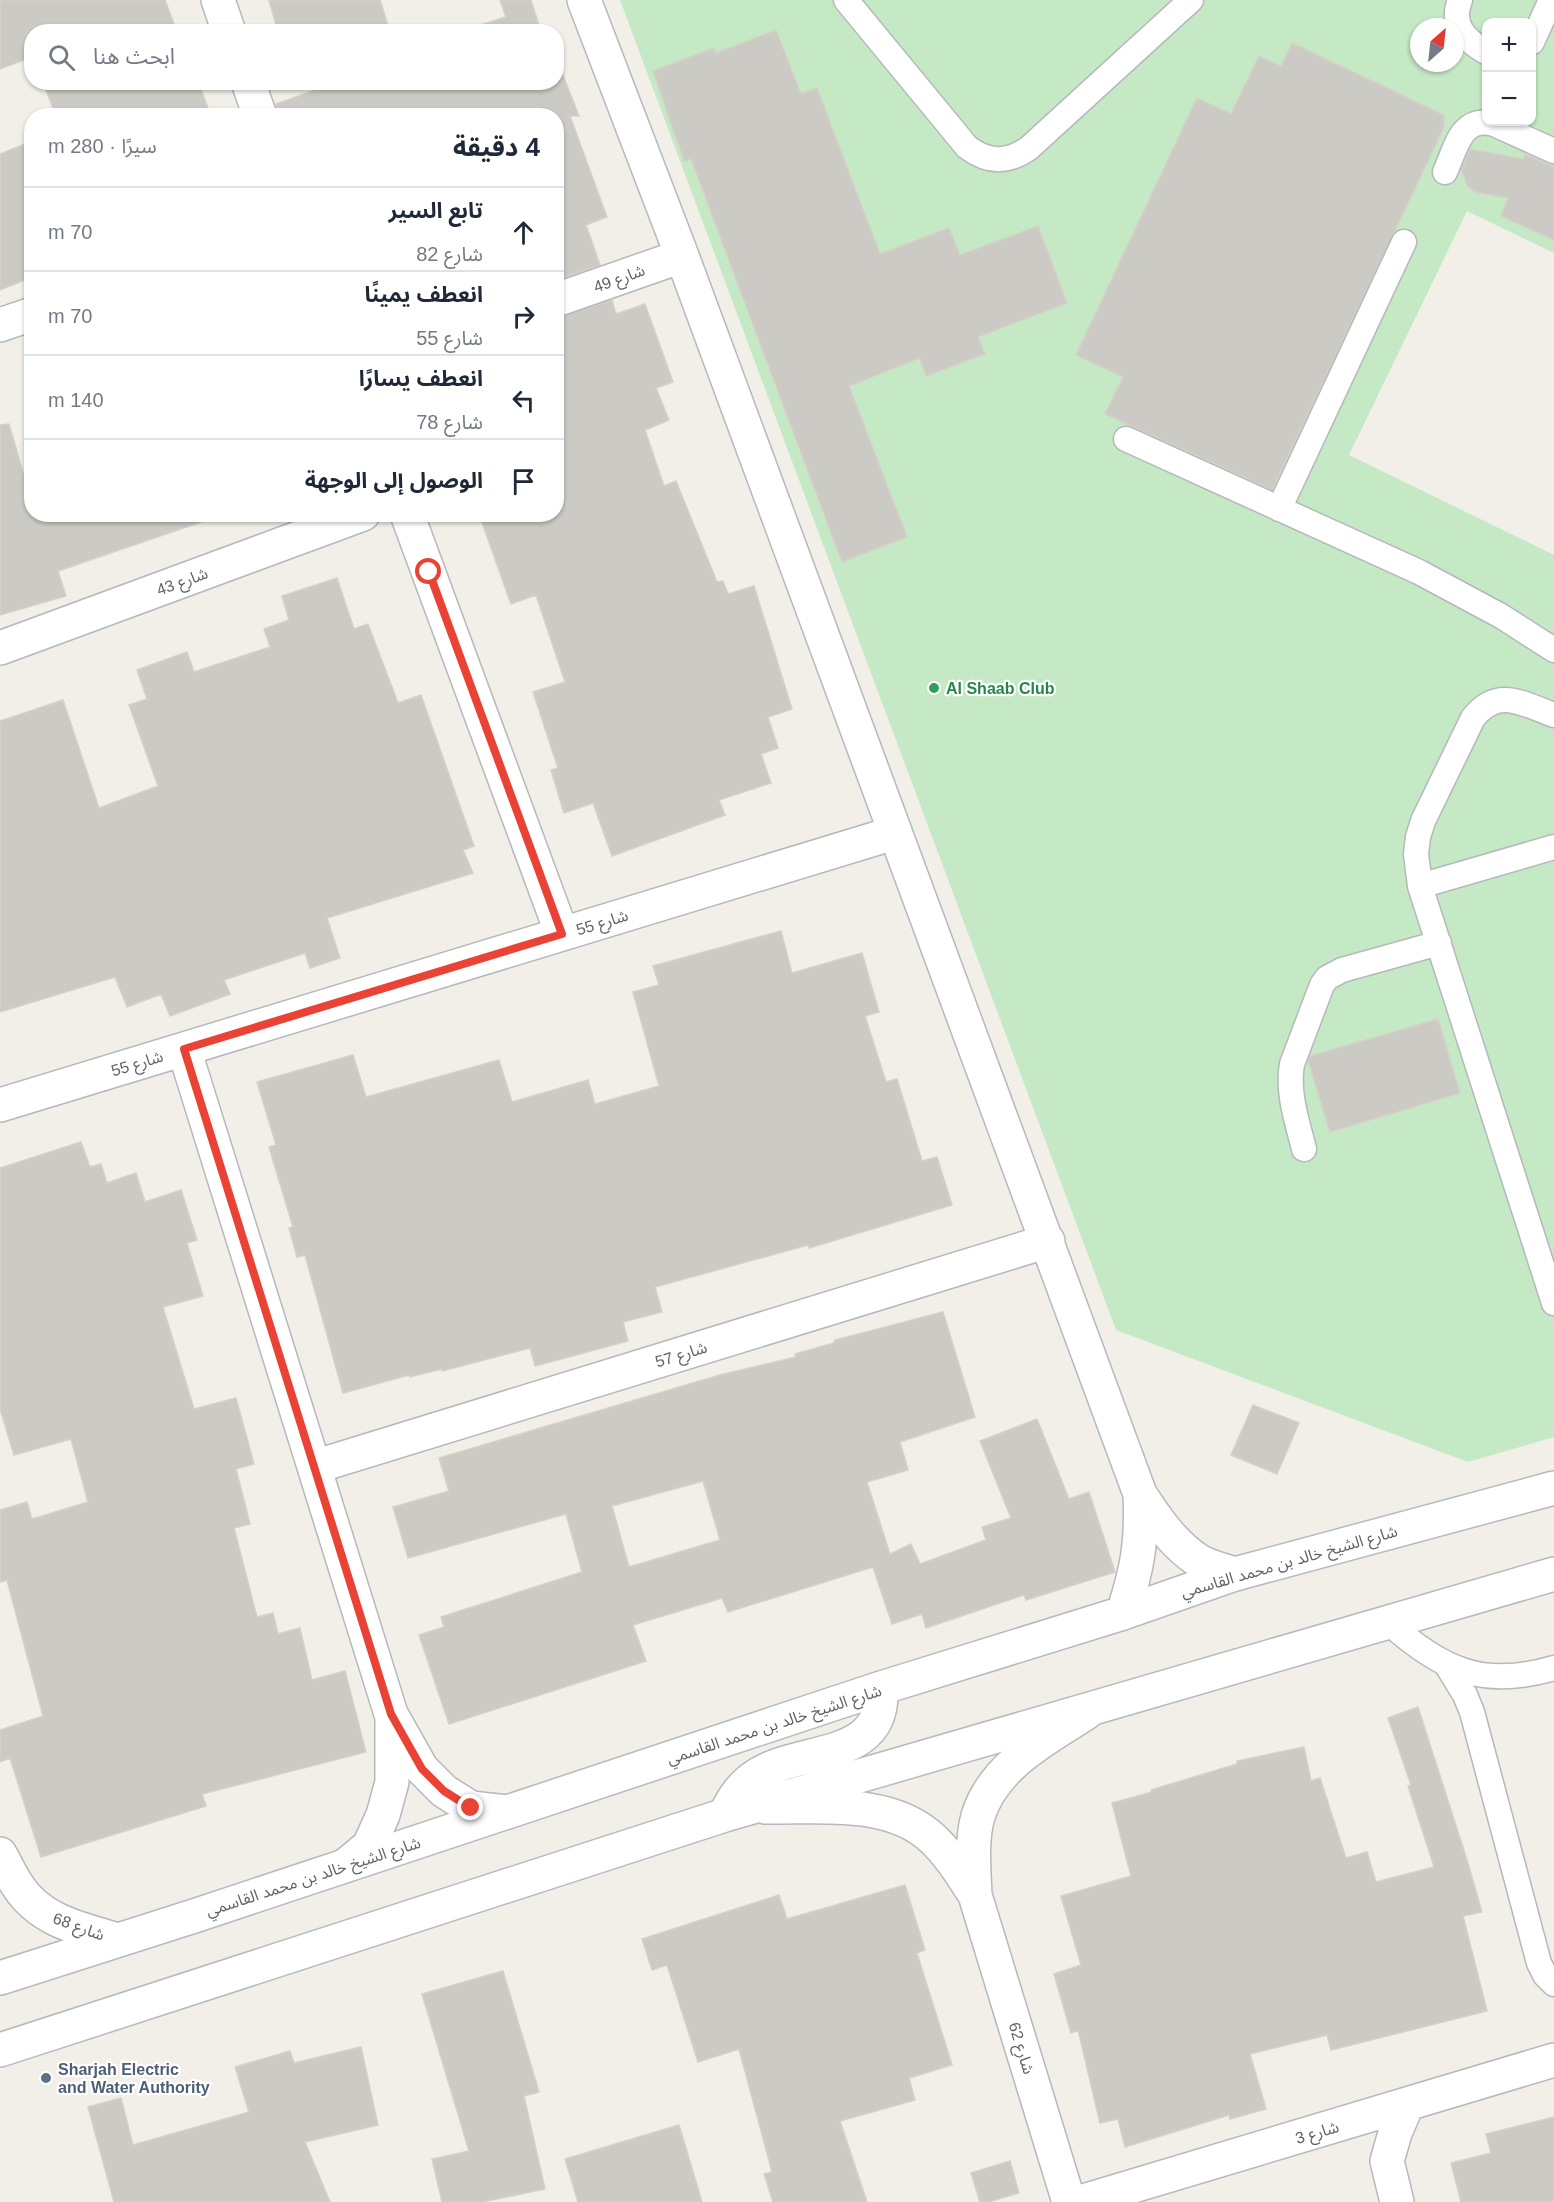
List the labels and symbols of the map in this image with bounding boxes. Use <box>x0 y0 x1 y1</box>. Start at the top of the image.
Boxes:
north arrow <box>1410 18 1464 72</box>
street label: شارع 49 <box>591 261 649 299</box>
route start <box>415 558 441 584</box>
street label: شارع 43 <box>154 564 212 602</box>
place label: Al Shaab Club <box>946 680 1055 697</box>
marker: Al Shaab Club <box>927 681 941 695</box>
street label: شارع 55 <box>574 907 631 942</box>
street label: شارع 55 <box>109 1048 166 1083</box>
street label: شارع 57 <box>653 1339 710 1374</box>
street label: شارع الشيخ خالد بن محمد القاسمي <box>1179 1522 1400 1604</box>
street label: شارع الشيخ خالد بن محمد القاسمي <box>665 1682 885 1771</box>
route end <box>457 1794 483 1820</box>
street label: شارع الشيخ خالد بن محمد القاسمي <box>204 1834 424 1923</box>
street label: شارع 68 <box>49 1909 107 1947</box>
street label: شارع 62 <box>1002 2020 1037 2077</box>
place label: Sharjah Electric and Water Authority <box>58 2061 210 2096</box>
marker: Sharjah Electric and Water Authority <box>39 2071 53 2085</box>
street label: شارع 3 <box>1293 2118 1342 2151</box>

